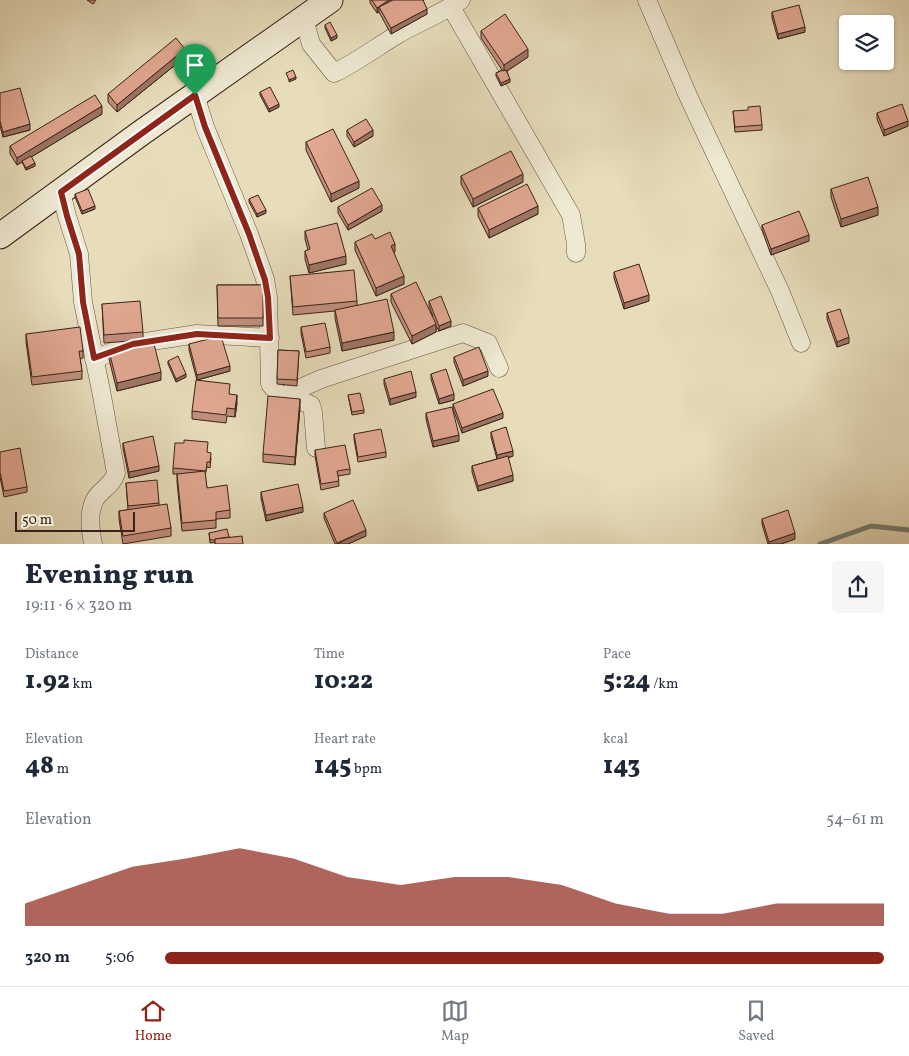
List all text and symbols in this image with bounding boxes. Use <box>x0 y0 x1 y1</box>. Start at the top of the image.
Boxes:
map controls <box>839 15 894 70</box>
button: layers <box>839 15 894 70</box>
pin <box>174 44 216 95</box>
icon: arrive <box>181 51 209 79</box>
scale bar <box>15 508 135 532</box>
text: 50 m <box>22 511 52 530</box>
text: Evening run <box>25 556 194 595</box>
button: share <box>832 561 884 613</box>
text: 19:11 · 6 × 320 m <box>25 595 132 617</box>
text: Distance <box>25 645 79 664</box>
text: Time <box>314 645 345 664</box>
text: Pace <box>603 645 631 664</box>
text: 1.92 <box>25 664 70 699</box>
text: 10:22 <box>314 664 373 699</box>
text: 5:24 <box>603 664 650 699</box>
text: km <box>70 675 93 694</box>
text: /km <box>650 675 678 694</box>
text: Elevation <box>25 730 83 749</box>
text: Heart rate <box>314 730 376 749</box>
text: kcal <box>603 730 628 749</box>
text: 48 <box>25 749 54 784</box>
text: 145 <box>314 749 351 784</box>
text: 143 <box>603 749 640 784</box>
text: m <box>54 760 69 779</box>
text: bpm <box>351 760 382 779</box>
text: Elevation <box>25 809 92 831</box>
text: 54–61 m <box>826 809 884 831</box>
text: 320 m <box>25 947 70 969</box>
text: 5:06 <box>105 947 134 969</box>
tab: Home <box>135 997 172 1046</box>
tab: Map <box>441 997 469 1046</box>
tab: Saved <box>738 997 774 1046</box>

